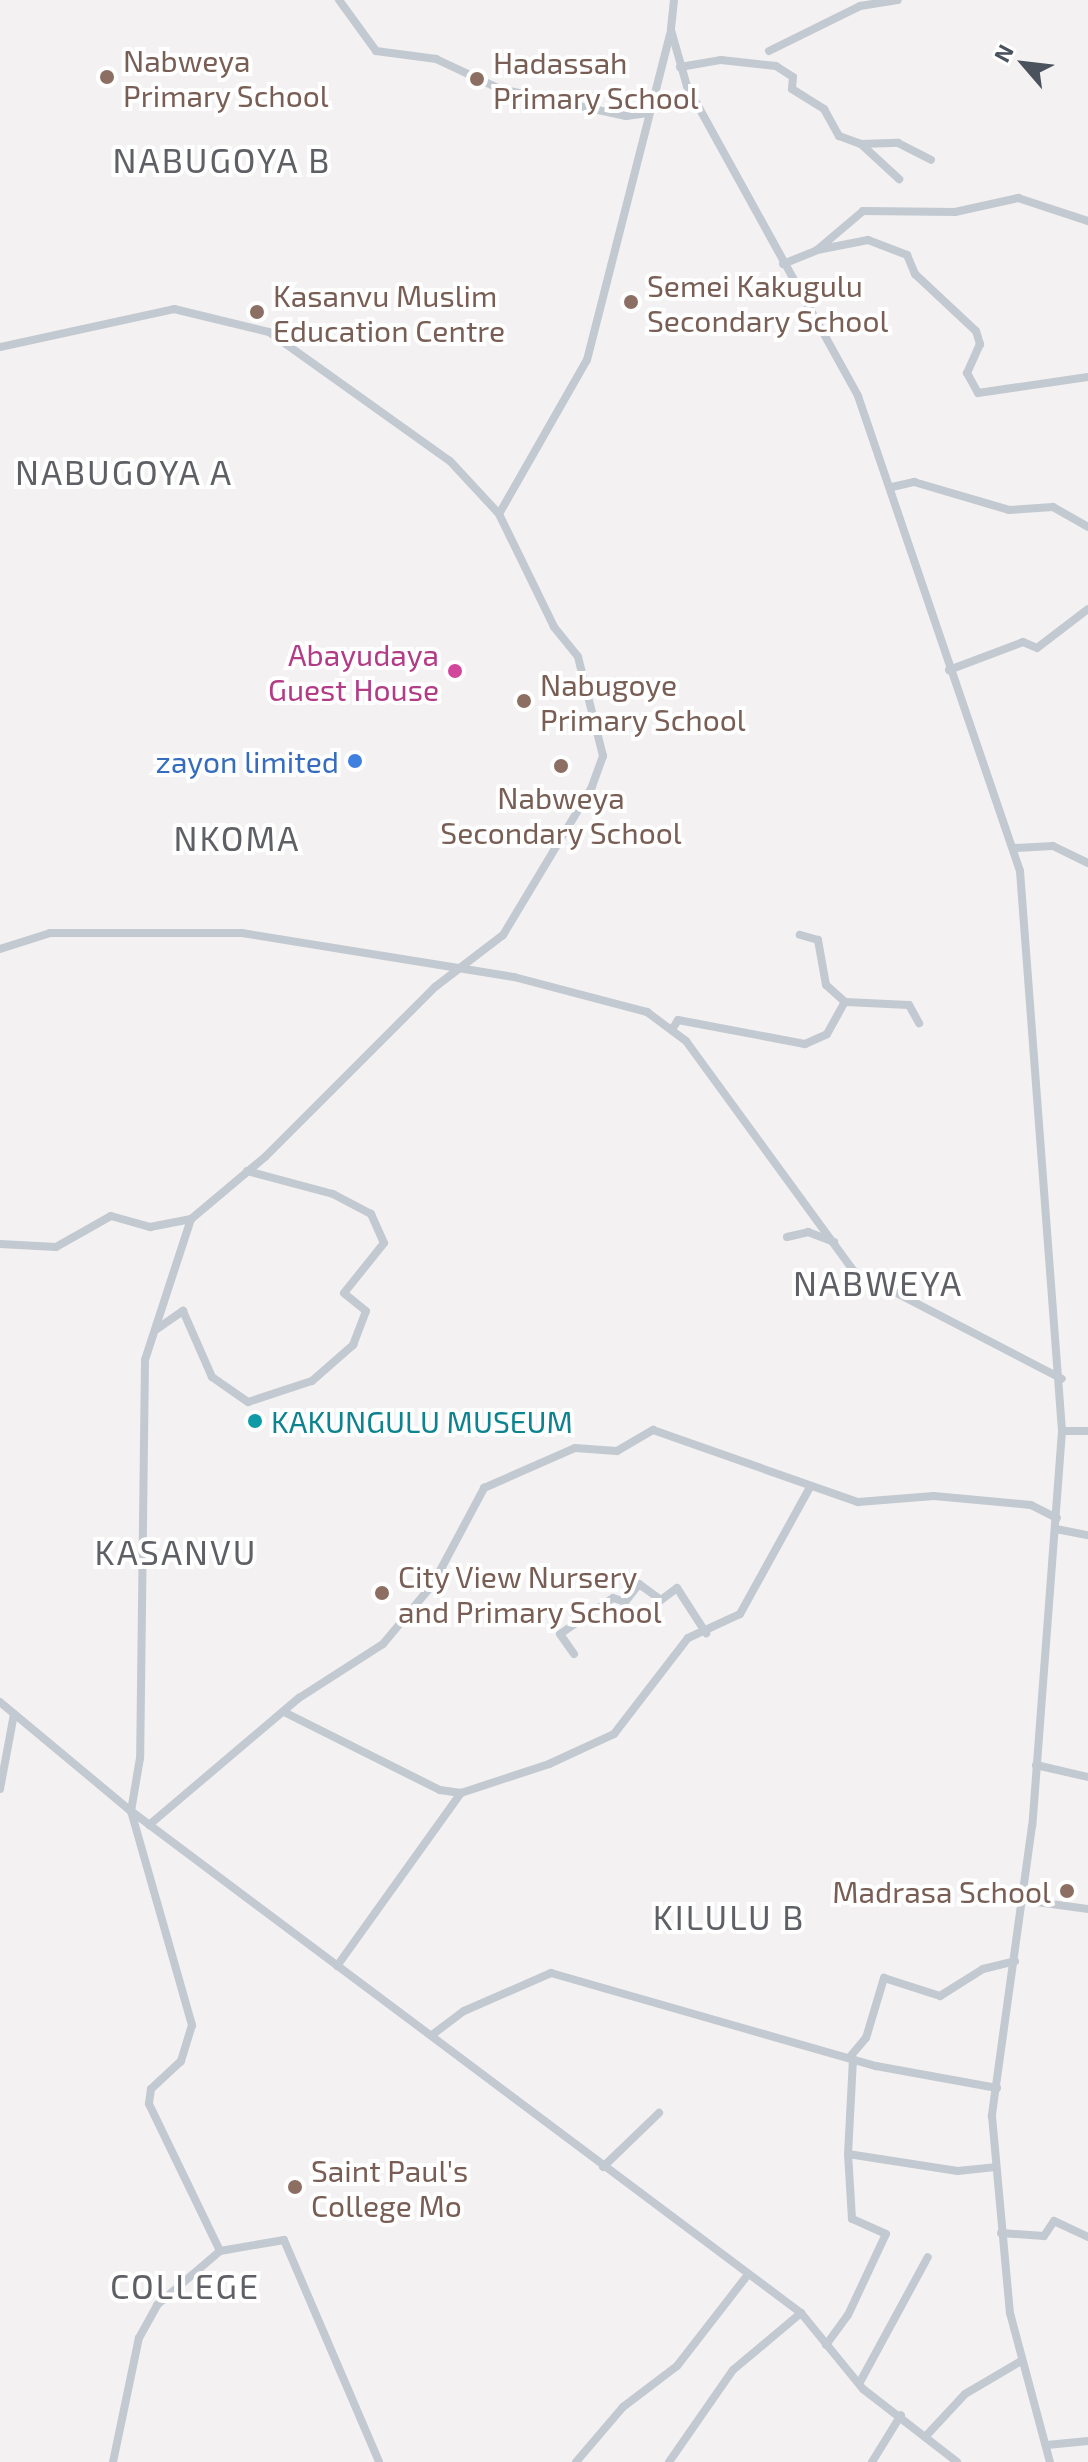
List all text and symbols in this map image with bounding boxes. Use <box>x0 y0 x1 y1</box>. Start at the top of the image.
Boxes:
north arrow <box>984 24 1064 104</box>
text: N <box>988 40 1018 66</box>
place label: Nabweya Primary School <box>123 42 329 112</box>
place label: Hadassah Primary School <box>493 44 699 114</box>
marker: Nabweya Primary School <box>98 68 116 86</box>
marker: Hadassah Primary School <box>468 70 486 88</box>
district label: NABUGOYA B <box>112 140 332 180</box>
place label: Semei Kakugulu Secondary School <box>647 267 889 338</box>
place label: Kasanvu Muslim Education Centre <box>273 277 505 348</box>
marker: Semei Kakugulu Secondary School <box>622 293 640 311</box>
marker: Kasanvu Muslim Education Centre <box>248 303 266 321</box>
district label: NABUGOYA A <box>14 452 234 492</box>
place label: Abayudaya Guest House <box>268 636 439 706</box>
marker: Abayudaya Guest House <box>446 662 464 680</box>
place label: Nabugoye Primary School <box>540 666 746 736</box>
marker: Nabugoye Primary School <box>515 692 533 710</box>
place label: zayon limited <box>156 743 339 779</box>
marker: zayon limited <box>346 752 364 770</box>
marker: Nabweya Secondary School <box>552 757 570 775</box>
place label: Nabweya Secondary School <box>440 779 682 850</box>
district label: NKOMA <box>174 818 300 858</box>
district label: NABWEYA <box>793 1263 963 1303</box>
place label: KAKUNGULU MUSEUM <box>271 1403 573 1439</box>
marker: KAKUNGULU MUSEUM <box>246 1412 264 1430</box>
district label: KASANVU <box>95 1532 257 1572</box>
place label: City View Nursery and Primary School <box>398 1558 662 1628</box>
marker: City View Nursery and Primary School <box>373 1584 391 1602</box>
place label: Madrasa School <box>832 1873 1051 1909</box>
marker: Madrasa School <box>1058 1882 1076 1900</box>
district label: KILULU B <box>653 1897 805 1937</box>
place label: Saint Paul's College Mo <box>311 2152 468 2222</box>
marker: Saint Paul's College Mo <box>286 2178 304 2196</box>
district label: COLLEGE <box>110 2266 260 2306</box>

